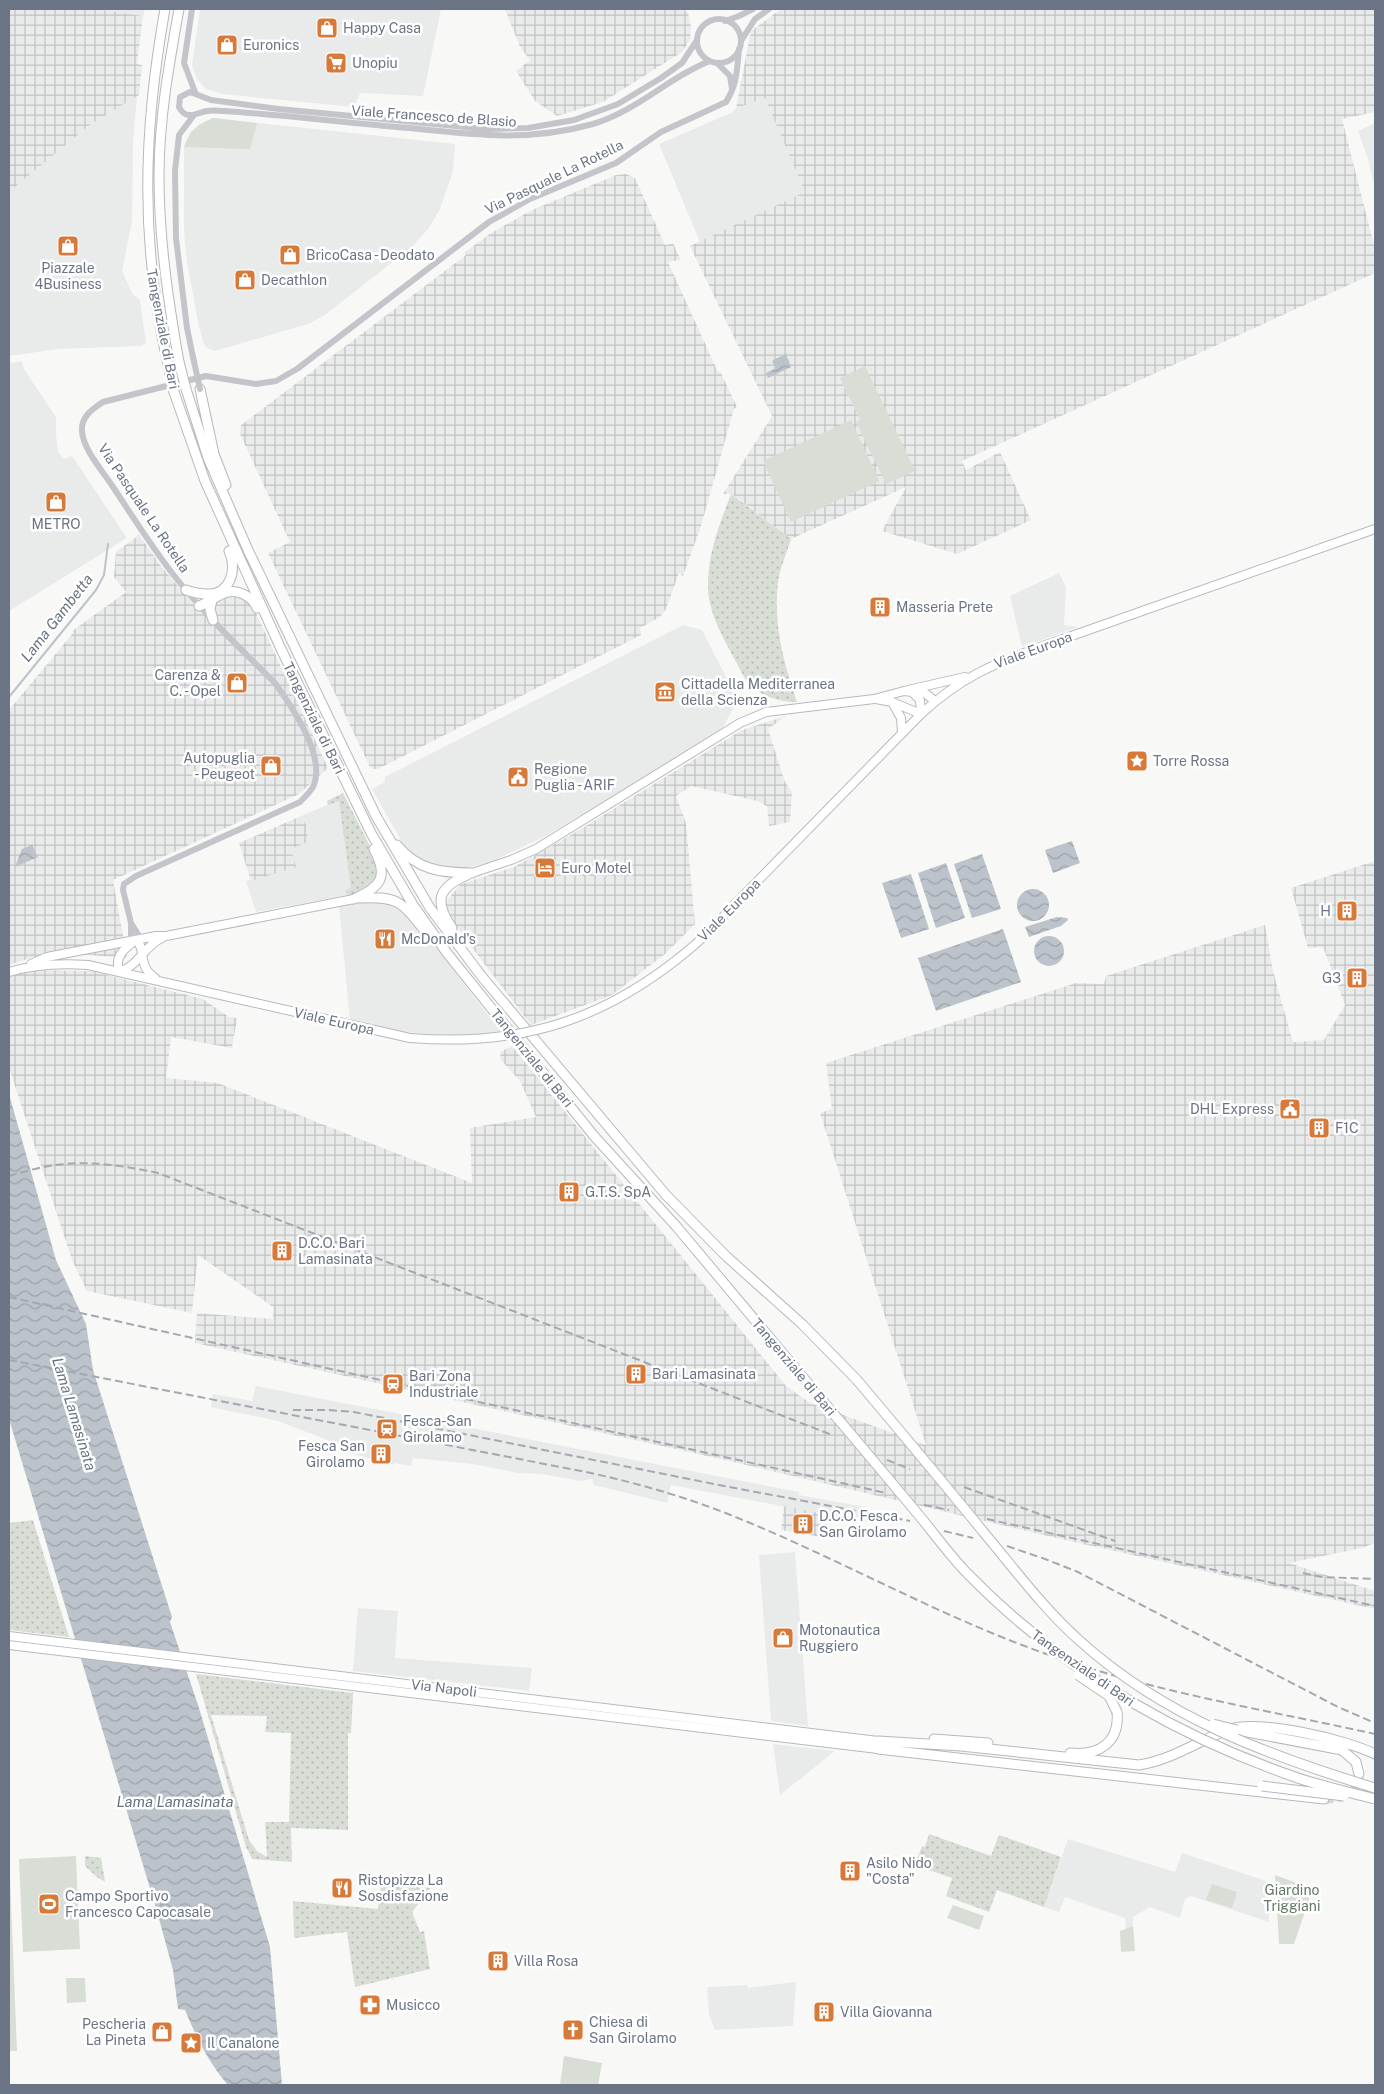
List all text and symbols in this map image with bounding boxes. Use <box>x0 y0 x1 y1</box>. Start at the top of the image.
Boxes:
shop icon: Happy Casa <box>315 16 339 40</box>
place label: Happy Casa <box>343 20 421 36</box>
shop icon: Euronics <box>215 33 239 57</box>
place label: Euronics <box>243 37 299 53</box>
supermarket icon: Unopiu <box>324 51 348 75</box>
place label: Unopiu <box>352 55 398 71</box>
street label: Viale Francesco de Blasio <box>351 102 517 130</box>
street label: Via Pasquale La Rotella <box>482 137 626 217</box>
shop icon: Piazzale 4Business <box>56 234 80 258</box>
shop icon: BricoCasa - Deodato <box>278 243 302 267</box>
place label: BricoCasa - Deodato <box>306 247 435 263</box>
place label: Piazzale 4Business <box>34 260 102 292</box>
street label: Tangenziale di Bari <box>144 268 182 390</box>
shop icon: Decathlon <box>233 268 257 292</box>
place label: Decathlon <box>261 272 327 288</box>
street label: Via Pasquale La Rotella <box>95 441 193 575</box>
shop icon: METRO <box>44 490 68 514</box>
place label: METRO <box>31 516 81 532</box>
water label: Lama Gambetta <box>17 571 96 665</box>
building icon: Masseria Prete <box>868 595 892 619</box>
place label: Masseria Prete <box>896 599 993 615</box>
street label: Viale Europa <box>992 628 1074 672</box>
street label: Tangenziale di Bari <box>280 660 348 776</box>
place label: Carenza & C. - Opel <box>155 667 221 699</box>
shop icon: Carenza & C. - Opel <box>225 671 249 695</box>
place label: Cittadella Mediterranea della Scienza <box>681 676 835 708</box>
museum icon: Cittadella Mediterranea della Scienza <box>653 680 677 704</box>
place icon: Torre Rossa <box>1125 749 1149 773</box>
place label: Autopuglia - Peugeot <box>183 750 255 782</box>
place label: Torre Rossa <box>1153 753 1229 769</box>
shop icon: Autopuglia - Peugeot <box>259 754 283 778</box>
place label: Regione Puglia - ARIF <box>534 761 615 793</box>
public building icon: Regione Puglia - ARIF <box>506 765 530 789</box>
hotel icon: Euro Motel <box>533 856 557 880</box>
place label: Euro Motel <box>561 860 632 876</box>
street label: Viale Europa <box>694 875 764 945</box>
building icon: H <box>1335 899 1359 923</box>
place label: H <box>1320 903 1331 919</box>
restaurant icon: McDonald's <box>373 927 397 951</box>
place label: McDonald's <box>401 931 476 947</box>
building icon: G3 <box>1345 966 1369 990</box>
place label: G3 <box>1322 970 1341 986</box>
street label: Viale Europa <box>292 1004 376 1038</box>
street label: Tangenziale di Bari <box>487 1006 577 1110</box>
public building icon: DHL Express <box>1278 1097 1302 1121</box>
place label: DHL Express <box>1190 1101 1274 1117</box>
building icon: F1C <box>1307 1116 1331 1140</box>
place label: F1C <box>1335 1120 1359 1136</box>
building icon: G.T.S. SpA <box>557 1180 581 1204</box>
place label: G.T.S. SpA <box>585 1184 651 1200</box>
place label: D.C.O. Bari Lamasinata <box>298 1235 373 1267</box>
building icon: D.C.O. Bari Lamasinata <box>270 1239 294 1263</box>
street label: Tangenziale di Bari <box>749 1315 839 1419</box>
water label: Lama Lamasinata <box>49 1355 100 1472</box>
building icon: Bari Lamasinata <box>624 1362 648 1386</box>
place label: Bari Lamasinata <box>652 1366 756 1382</box>
place label: Bari Zona Industriale <box>409 1368 478 1400</box>
station icon: Bari Zona Industriale <box>381 1372 405 1396</box>
place label: Fesca-San Girolamo <box>403 1413 471 1445</box>
station icon: Fesca-San Girolamo <box>375 1417 399 1441</box>
place label: Fesca San Girolamo <box>298 1438 365 1470</box>
building icon: Fesca San Girolamo <box>369 1442 393 1466</box>
place label: D.C.O. Fesca San Girolamo <box>819 1508 907 1540</box>
building icon: D.C.O. Fesca San Girolamo <box>791 1512 815 1536</box>
place label: Motonautica Ruggiero <box>799 1622 880 1654</box>
shop icon: Motonautica Ruggiero <box>771 1626 795 1650</box>
street label: Tangenziale di Bari <box>1028 1626 1138 1710</box>
street label: Via Napoli <box>410 1676 478 1700</box>
water label: Lama Lamasinata <box>116 1793 234 1810</box>
place label: Asilo Nido "Costa" <box>866 1855 932 1887</box>
building icon: Asilo Nido "Costa" <box>838 1859 862 1883</box>
place label: Ristopizza La Sosdisfazione <box>358 1872 449 1904</box>
restaurant icon: Ristopizza La Sosdisfazione <box>330 1876 354 1900</box>
park label: Giardino Triggiani <box>1264 1882 1320 1914</box>
place label: Campo Sportivo Francesco Capocasale <box>65 1888 211 1920</box>
sports icon: Campo Sportivo Francesco Capocasale <box>37 1892 61 1916</box>
building icon: Villa Rosa <box>486 1949 510 1973</box>
place label: Villa Rosa <box>514 1953 578 1969</box>
pharmacy icon: Musicco <box>358 1993 382 2017</box>
place label: Musicco <box>386 1997 440 2013</box>
building icon: Villa Giovanna <box>812 2000 836 2024</box>
place label: Villa Giovanna <box>840 2004 932 2020</box>
place label: Chiesa di San Girolamo <box>589 2014 677 2046</box>
place label: Pescheria La Pineta <box>82 2016 146 2048</box>
church icon: Chiesa di San Girolamo <box>561 2018 585 2042</box>
shop icon: Pescheria La Pineta <box>150 2020 174 2044</box>
place icon: Il Canalone <box>179 2031 203 2055</box>
place label: Il Canalone <box>207 2035 280 2051</box>

